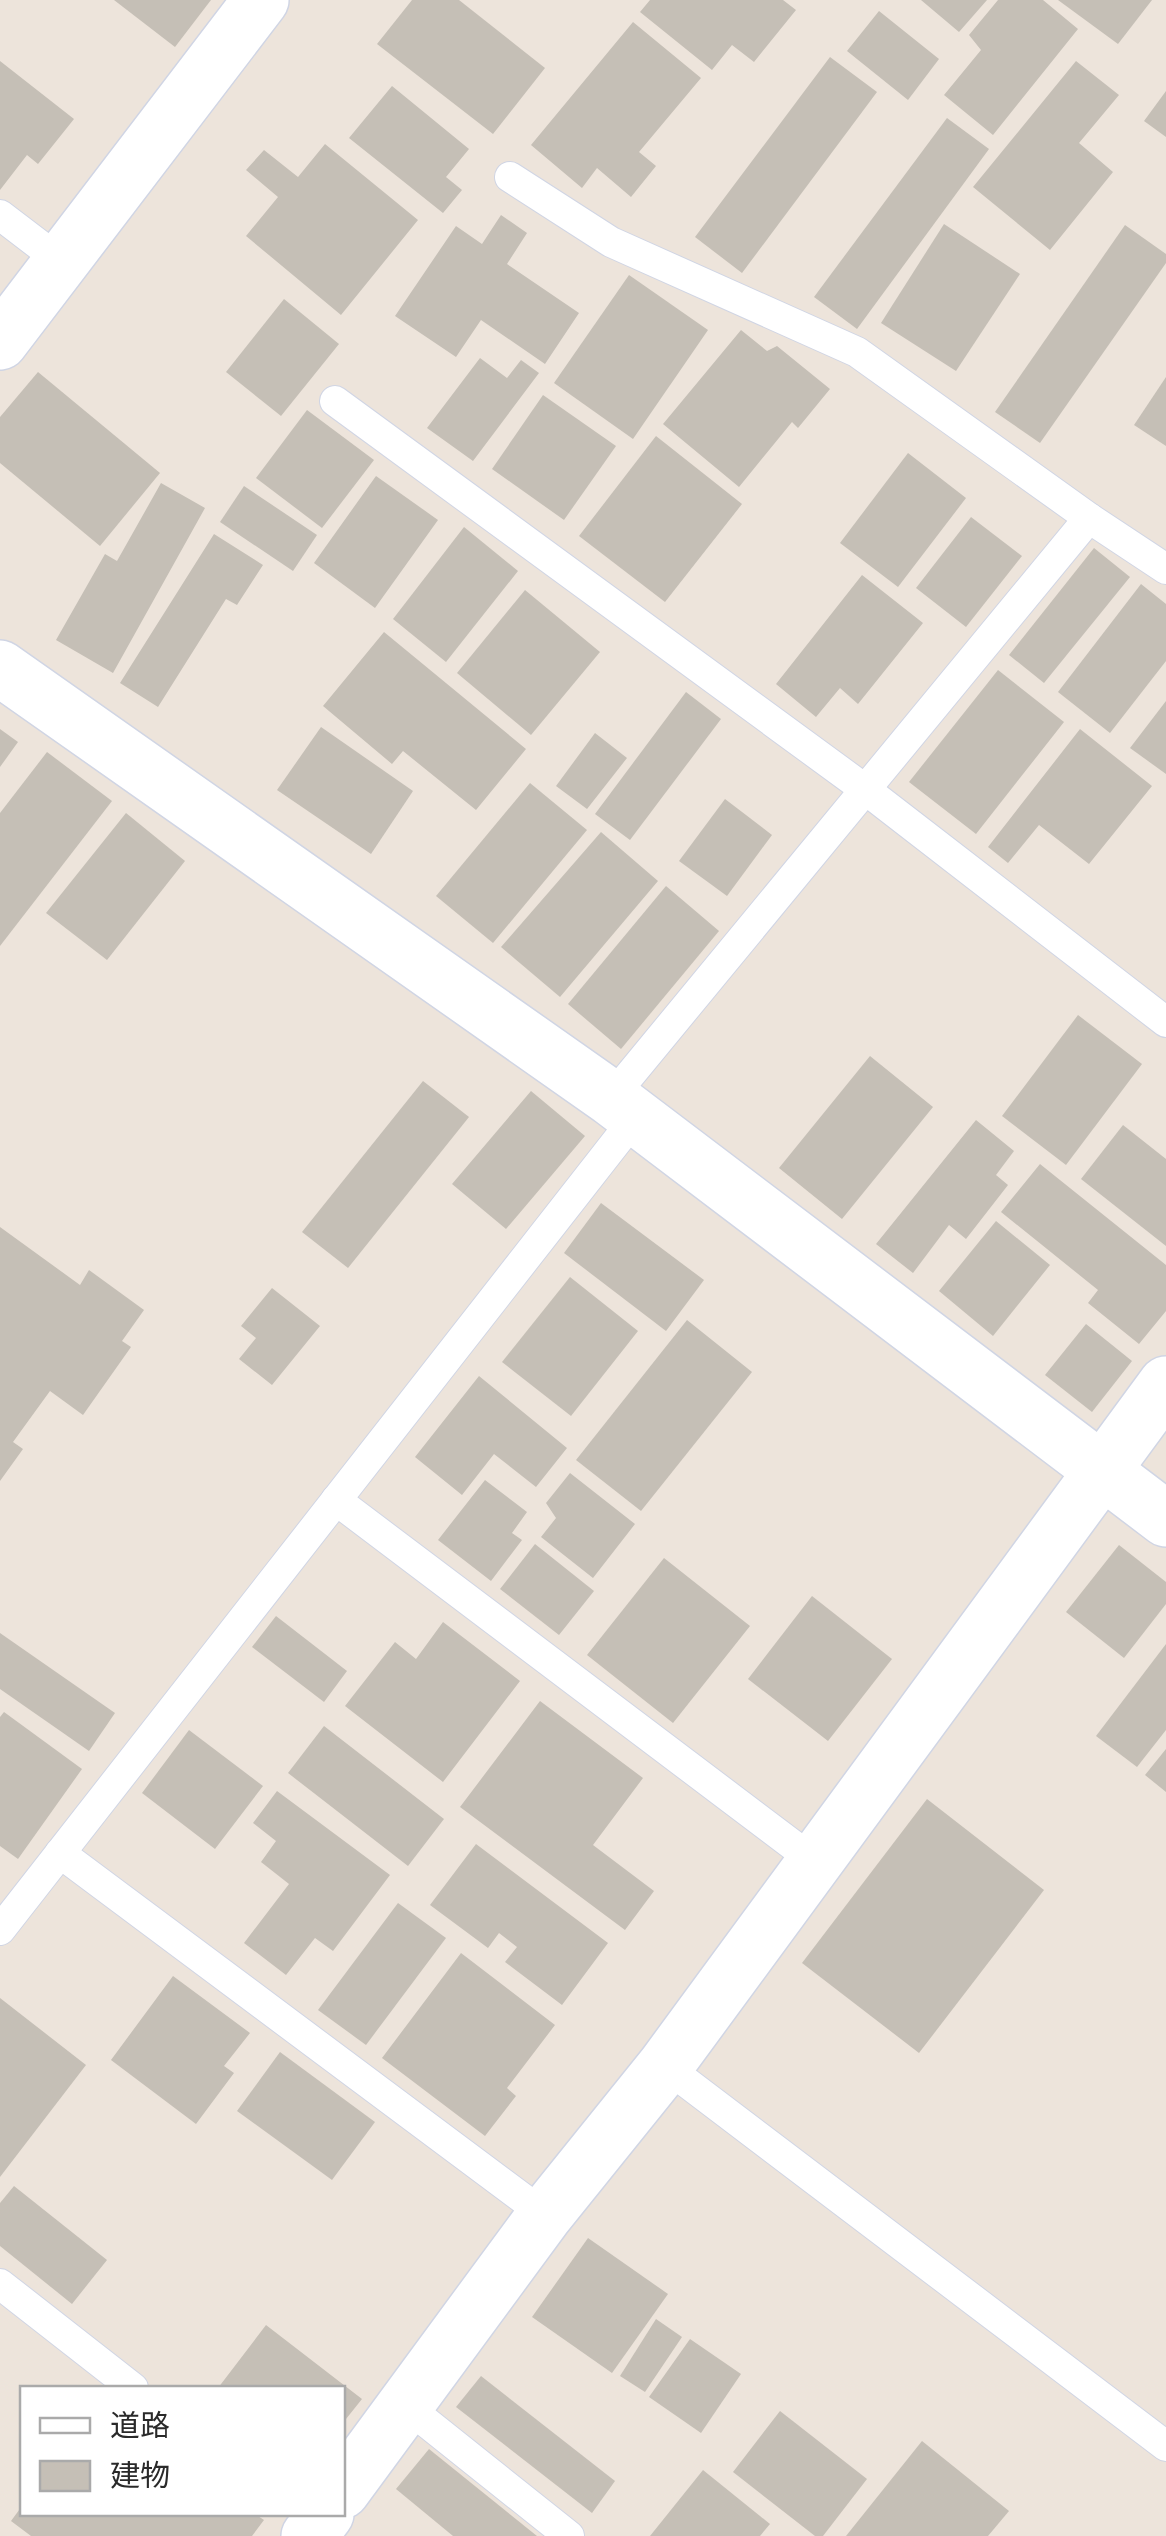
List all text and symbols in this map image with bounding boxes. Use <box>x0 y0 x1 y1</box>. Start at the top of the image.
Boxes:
legend <box>20 2386 345 2516</box>
text: 道路 <box>110 2404 170 2447</box>
text: 建物 <box>110 2454 170 2497</box>

